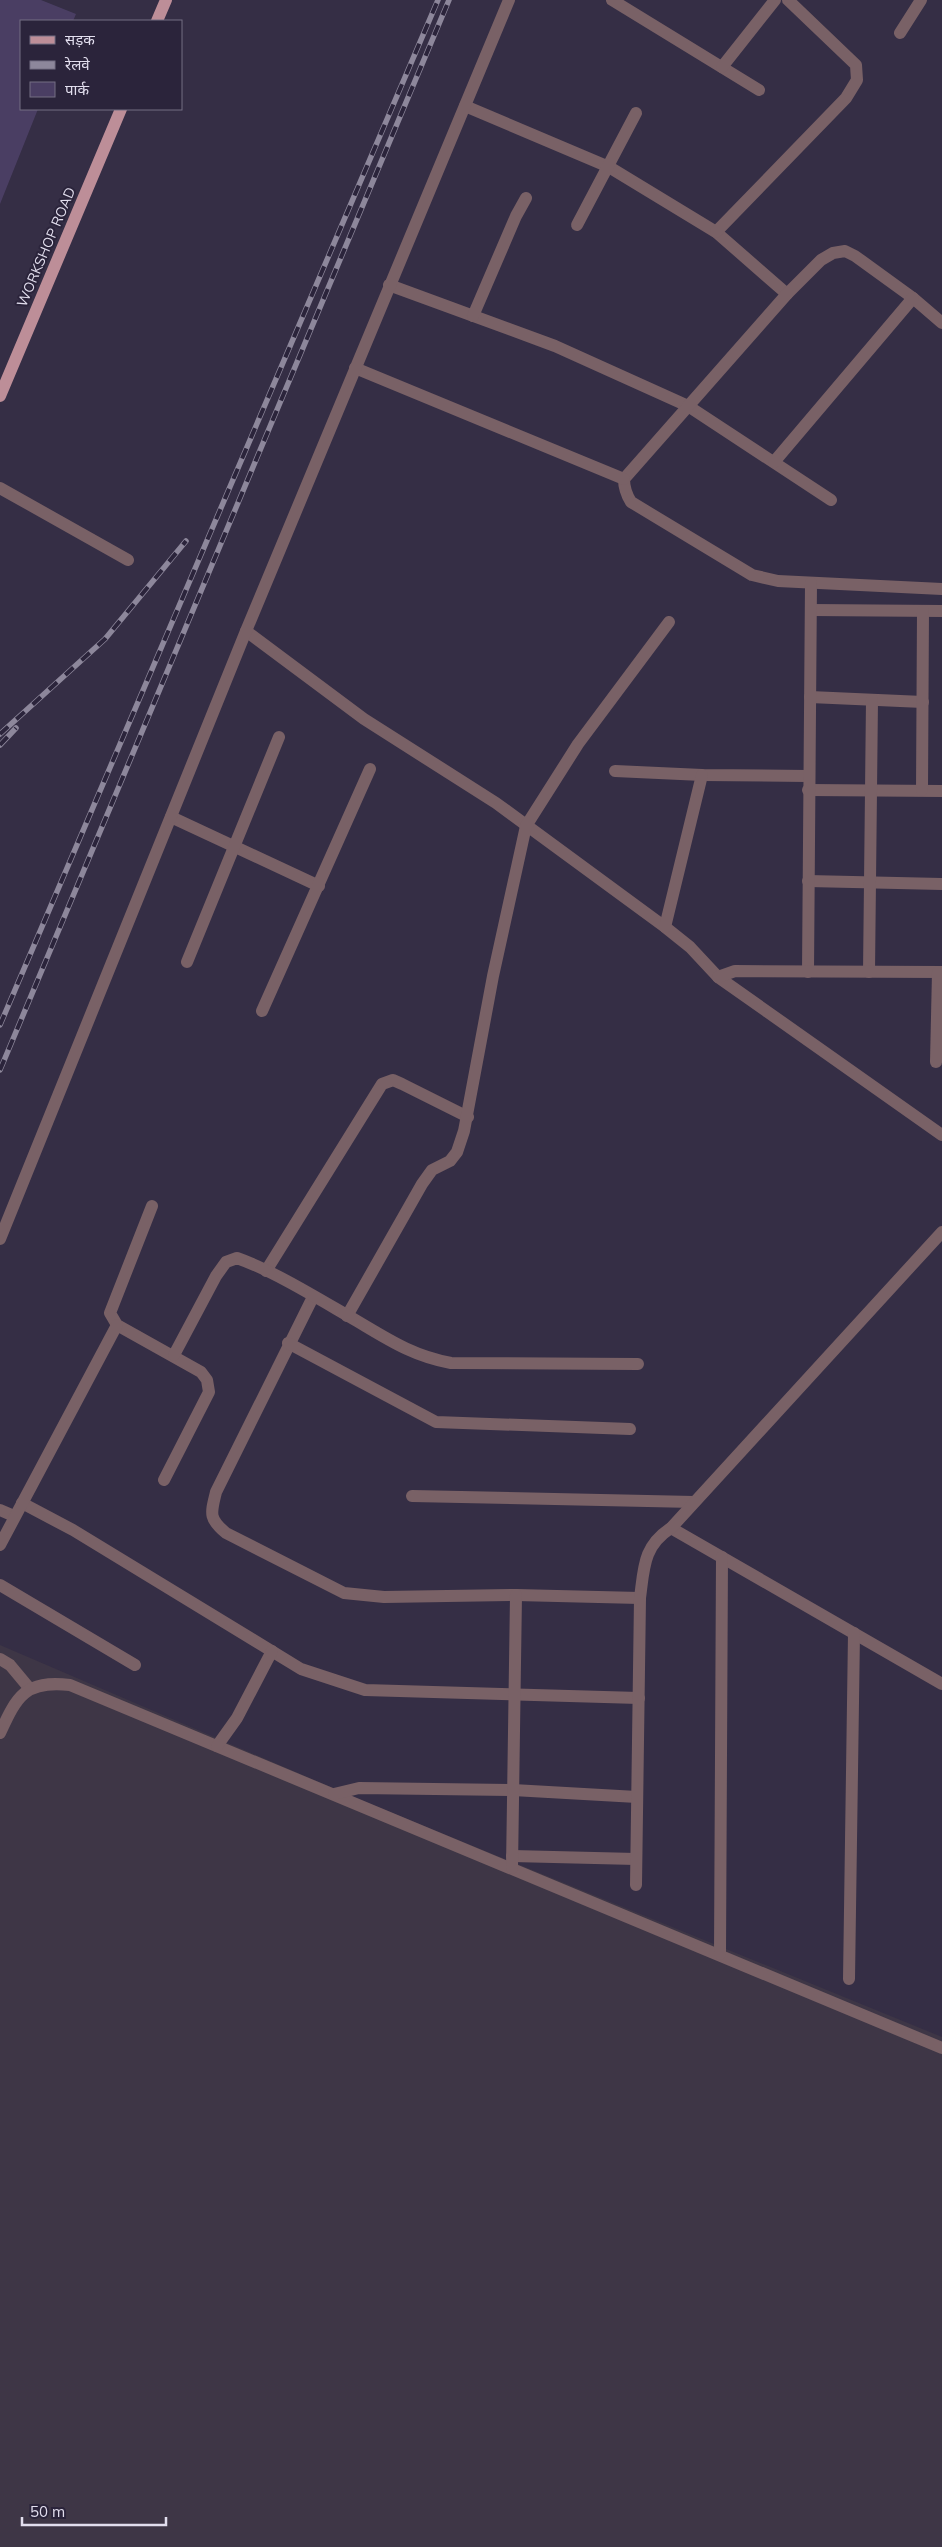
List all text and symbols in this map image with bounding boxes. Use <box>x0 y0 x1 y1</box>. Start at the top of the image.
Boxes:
legend <box>20 20 182 110</box>
text: सड़क <box>65 30 95 49</box>
text: रेलवे <box>64 55 90 74</box>
text: पार्क <box>65 80 89 99</box>
street label: WORKSHOP ROAD <box>13 184 79 310</box>
scale bar <box>22 2494 166 2526</box>
text: 50 m <box>30 2502 65 2521</box>

